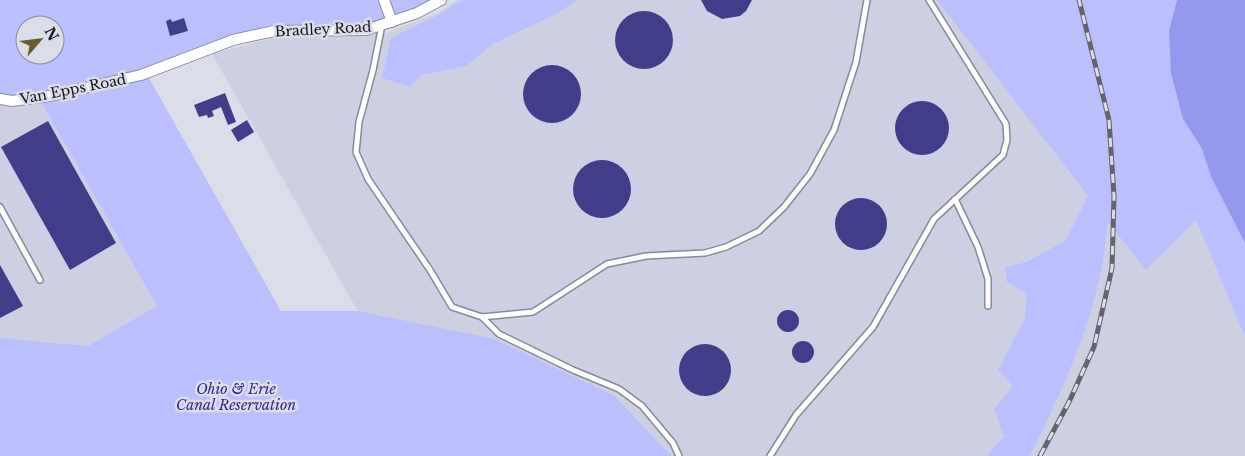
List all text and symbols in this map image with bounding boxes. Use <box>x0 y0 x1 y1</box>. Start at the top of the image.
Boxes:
north arrow <box>15 15 65 65</box>
street label: Bradley Road <box>274 17 372 41</box>
text: N <box>40 24 63 44</box>
street label: Van Epps Road <box>17 70 128 108</box>
park label: Ohio & Erie Canal Reservation <box>176 380 296 414</box>

